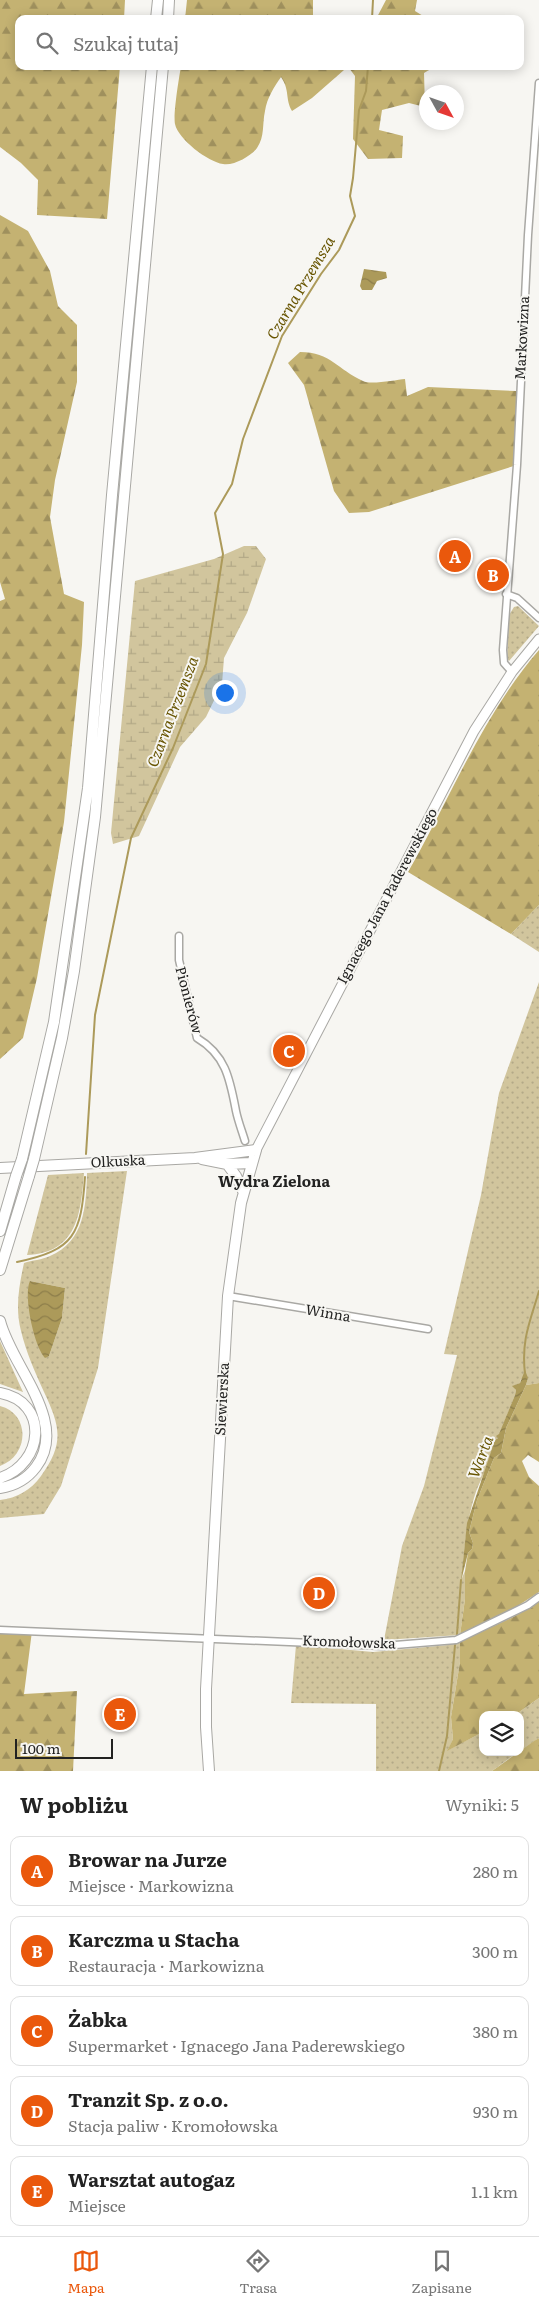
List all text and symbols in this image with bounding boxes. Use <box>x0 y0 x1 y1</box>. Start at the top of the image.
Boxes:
search box <box>15 15 524 70</box>
icon: search <box>33 29 61 57</box>
text: Szukaj tutaj <box>73 29 179 57</box>
north arrow <box>419 85 464 130</box>
water label: Czarna Przemsza <box>260 231 340 343</box>
street label: Markowizna <box>509 295 533 381</box>
pin: A <box>439 537 471 575</box>
pin: B <box>477 556 509 594</box>
water label: Czarna Przemsza <box>140 652 203 770</box>
your location <box>212 680 238 706</box>
street label: Ignacego Jana Paderewskiego <box>331 804 441 987</box>
street label: Pionierów <box>171 964 209 1036</box>
pin: C <box>273 1032 305 1070</box>
street label: Olkuska <box>90 1149 146 1171</box>
district label: Wydra Zielona <box>218 1169 330 1192</box>
street label: Winna <box>304 1298 353 1326</box>
street label: Siewierska <box>209 1362 233 1436</box>
water label: Warta <box>461 1432 498 1481</box>
pin: D <box>303 1574 335 1612</box>
street label: Kromołowska <box>302 1629 397 1653</box>
pin: E <box>104 1695 136 1733</box>
map controls <box>479 1711 524 1756</box>
button: layers <box>479 1711 524 1756</box>
scale bar <box>15 1736 112 1759</box>
text: 100 m <box>22 1738 60 1758</box>
text: W pobliżu <box>20 1788 128 1819</box>
text: Wyniki: 5 <box>445 1792 519 1816</box>
text: Browar na Jurze <box>68 1845 227 1873</box>
text: A <box>31 1859 43 1883</box>
text: 280 m <box>473 1859 518 1883</box>
text: Miejsce · Markowizna <box>68 1873 234 1897</box>
text: Karczma u Stacha <box>68 1925 239 1953</box>
text: B <box>31 1939 43 1963</box>
text: 300 m <box>472 1939 518 1963</box>
text: Restauracja · Markowizna <box>68 1953 264 1977</box>
text: Żabka <box>68 2005 128 2033</box>
text: C <box>31 2019 43 2043</box>
text: 380 m <box>473 2019 518 2043</box>
text: Supermarket · Ignacego Jana Paderewskiego <box>68 2033 405 2057</box>
text: Tranzit Sp. z o.o. <box>68 2085 229 2113</box>
text: D <box>31 2099 43 2123</box>
text: 930 m <box>473 2099 518 2123</box>
text: Stacja paliw · Kromołowska <box>68 2113 278 2137</box>
text: Warsztat autogaz <box>68 2165 235 2193</box>
text: E <box>32 2179 42 2203</box>
text: 1.1 km <box>471 2179 518 2203</box>
text: Miejsce <box>68 2193 126 2217</box>
tab: Mapa <box>67 2247 105 2297</box>
tab: Trasa <box>239 2247 277 2297</box>
tab: Zapisane <box>412 2247 472 2297</box>

